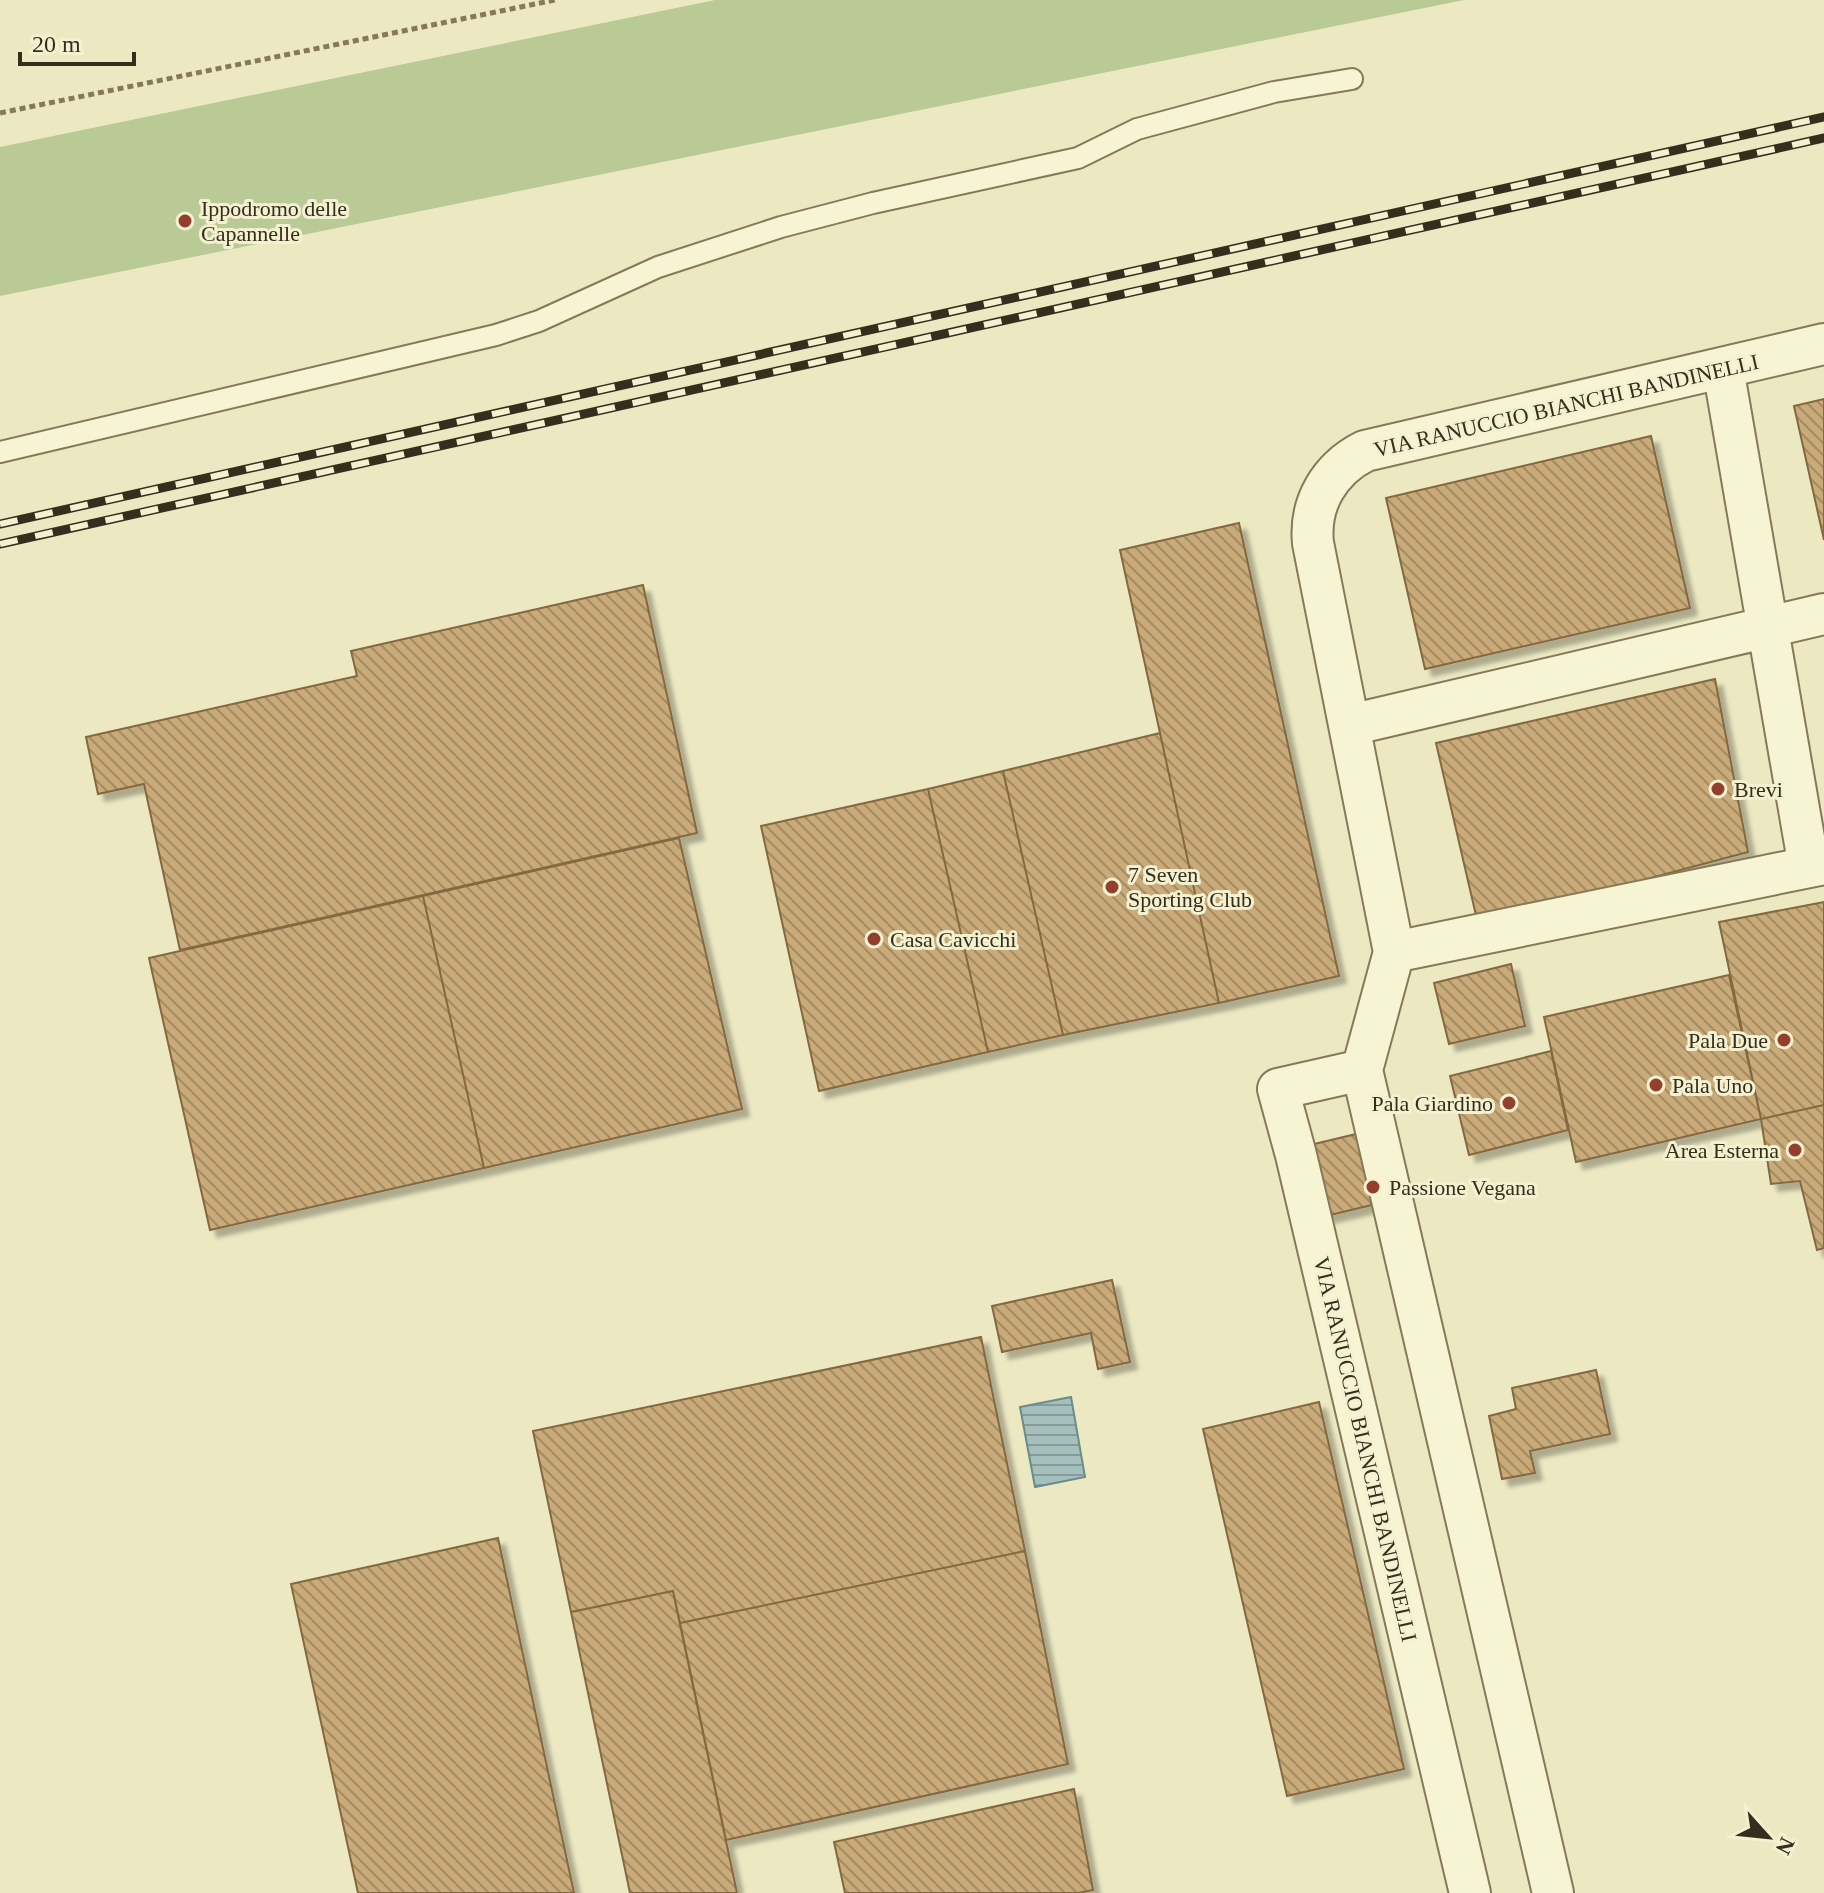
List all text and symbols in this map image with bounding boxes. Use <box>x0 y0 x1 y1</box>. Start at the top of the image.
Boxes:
scale bar <box>20 16 134 66</box>
text: 20 m <box>32 31 81 57</box>
place label: Ippodromo delle Capannelle <box>201 196 347 246</box>
marker: Ippodromo delle Capannelle <box>176 212 194 230</box>
street label: VIA RANUCCIO BIANCHI BANDINELLI <box>1371 349 1761 462</box>
place label: Brevi <box>1734 777 1783 802</box>
marker: Brevi <box>1709 780 1727 798</box>
place label: 7 Seven Sporting Club <box>1128 862 1252 912</box>
marker: 7 Seven Sporting Club <box>1103 878 1121 896</box>
place label: Casa Cavicchi <box>890 927 1016 952</box>
marker: Casa Cavicchi <box>865 930 883 948</box>
place label: Pala Due <box>1688 1028 1768 1053</box>
marker: Pala Due <box>1775 1031 1793 1049</box>
place label: Pala Uno <box>1672 1073 1753 1098</box>
marker: Pala Uno <box>1647 1076 1665 1094</box>
place label: Pala Giardino <box>1371 1091 1493 1116</box>
marker: Pala Giardino <box>1500 1094 1518 1112</box>
place label: Area Esterna <box>1665 1138 1779 1163</box>
marker: Area Esterna <box>1786 1141 1804 1159</box>
place label: Passione Vegana <box>1389 1175 1536 1200</box>
marker: Passione Vegana <box>1364 1178 1382 1196</box>
street label: VIA RANUCCIO BIANCHI BANDINELLI <box>1309 1254 1422 1644</box>
north arrow <box>1728 1797 1808 1877</box>
text: N <box>1771 1833 1800 1859</box>

